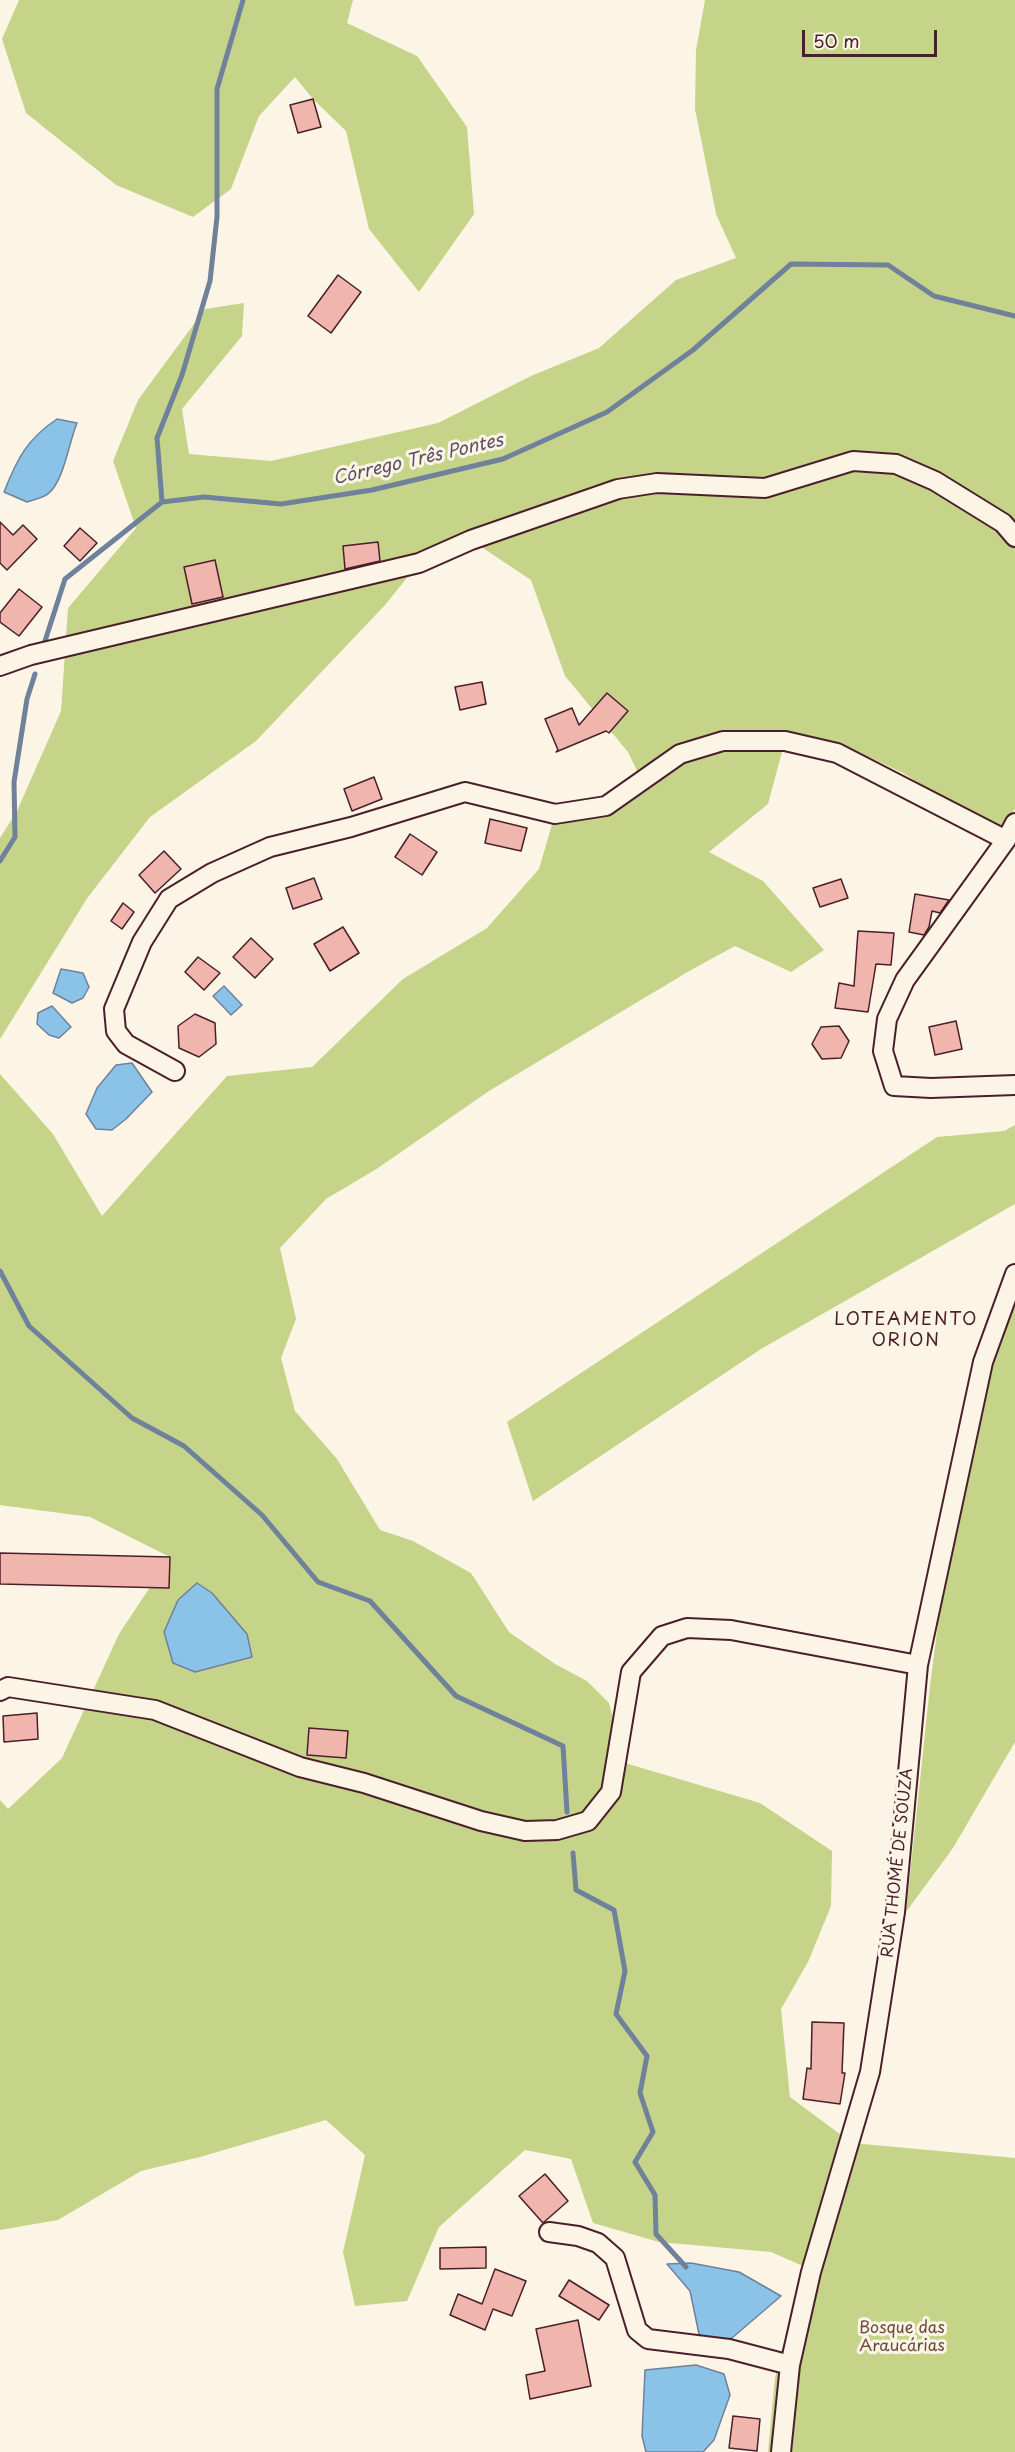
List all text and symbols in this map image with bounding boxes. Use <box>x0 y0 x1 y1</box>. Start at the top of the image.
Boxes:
scale bar <box>805 18 940 56</box>
text: 50 m <box>813 27 860 54</box>
water label: Córrego Três Pontes <box>331 430 505 490</box>
district label: LOTEAMENTO ORION <box>835 1309 977 1352</box>
street label: RUA THOMÉ DE SOUZA <box>878 1767 918 1959</box>
park label: Bosque das Araucárias <box>859 2319 945 2357</box>

